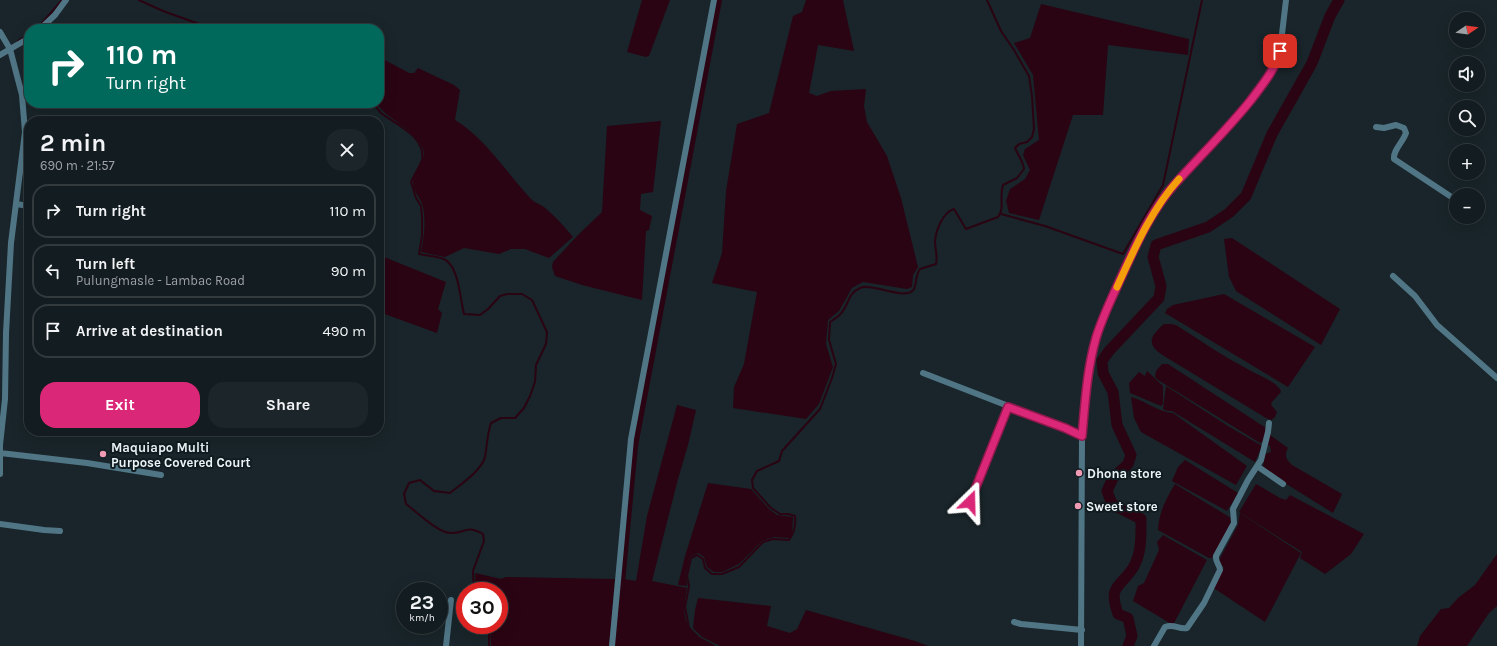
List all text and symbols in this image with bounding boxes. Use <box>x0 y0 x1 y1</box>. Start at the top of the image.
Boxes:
north arrow <box>1449 12 1485 48</box>
map controls <box>1449 12 1485 224</box>
pin <box>1263 34 1297 68</box>
text: 110 m <box>106 38 177 71</box>
icon: right <box>40 40 92 92</box>
icon: arrive <box>1269 40 1291 62</box>
button: sound <box>1449 56 1485 92</box>
text: Turn right <box>106 72 186 94</box>
button: search <box>1449 100 1485 136</box>
text: 2 min <box>40 129 106 157</box>
button: close <box>326 129 368 171</box>
button: + <box>1449 144 1485 180</box>
text: 690 m · 21:57 <box>40 158 115 173</box>
button: − <box>1449 188 1485 224</box>
icon: right <box>42 200 64 222</box>
text: Turn right <box>76 202 146 220</box>
text: 110 m <box>330 202 366 220</box>
text: Turn left <box>76 255 135 273</box>
icon: left <box>42 260 64 282</box>
text: 90 m <box>331 262 366 280</box>
text: Pulungmasle - Lambac Road <box>76 273 245 288</box>
icon: arrive <box>42 320 64 342</box>
text: Arrive at destination <box>76 322 223 340</box>
text: 490 m <box>322 322 366 340</box>
button: Exit <box>40 382 200 428</box>
button: Share <box>208 382 368 428</box>
place label: Maquiapo Multi Purpose Covered Court <box>111 440 251 470</box>
marker: Maquiapo Multi Purpose Covered Court <box>98 449 108 459</box>
place label: Dhona store <box>1087 466 1162 481</box>
marker: Dhona store <box>1074 468 1084 478</box>
position arrow <box>949 481 991 523</box>
place label: Sweet store <box>1086 499 1158 514</box>
marker: Sweet store <box>1073 501 1083 511</box>
speed limit sign: 30 <box>456 582 508 634</box>
text: 23 <box>410 591 434 614</box>
text: km/h <box>409 612 435 624</box>

